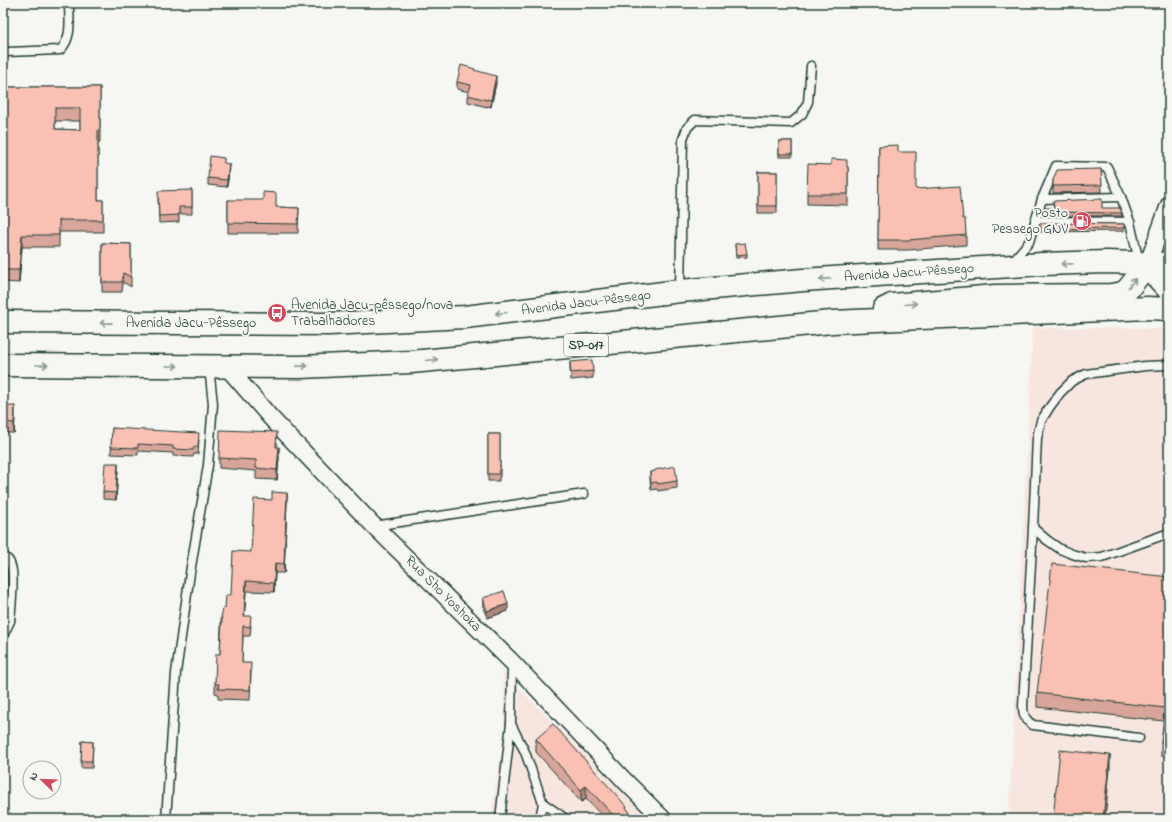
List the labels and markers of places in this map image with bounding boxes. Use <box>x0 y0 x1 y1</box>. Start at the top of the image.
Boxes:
place label: Posto Pessego GNV <box>992 203 1068 241</box>
fuel station icon: Posto Pessego GNV <box>1071 210 1093 232</box>
place label: Avenida Jacu-pêssego/nova Trabalhadores <box>291 295 453 332</box>
bus stop icon: Avenida Jacu-pêssego/nova Trabalhadores <box>266 302 288 324</box>

